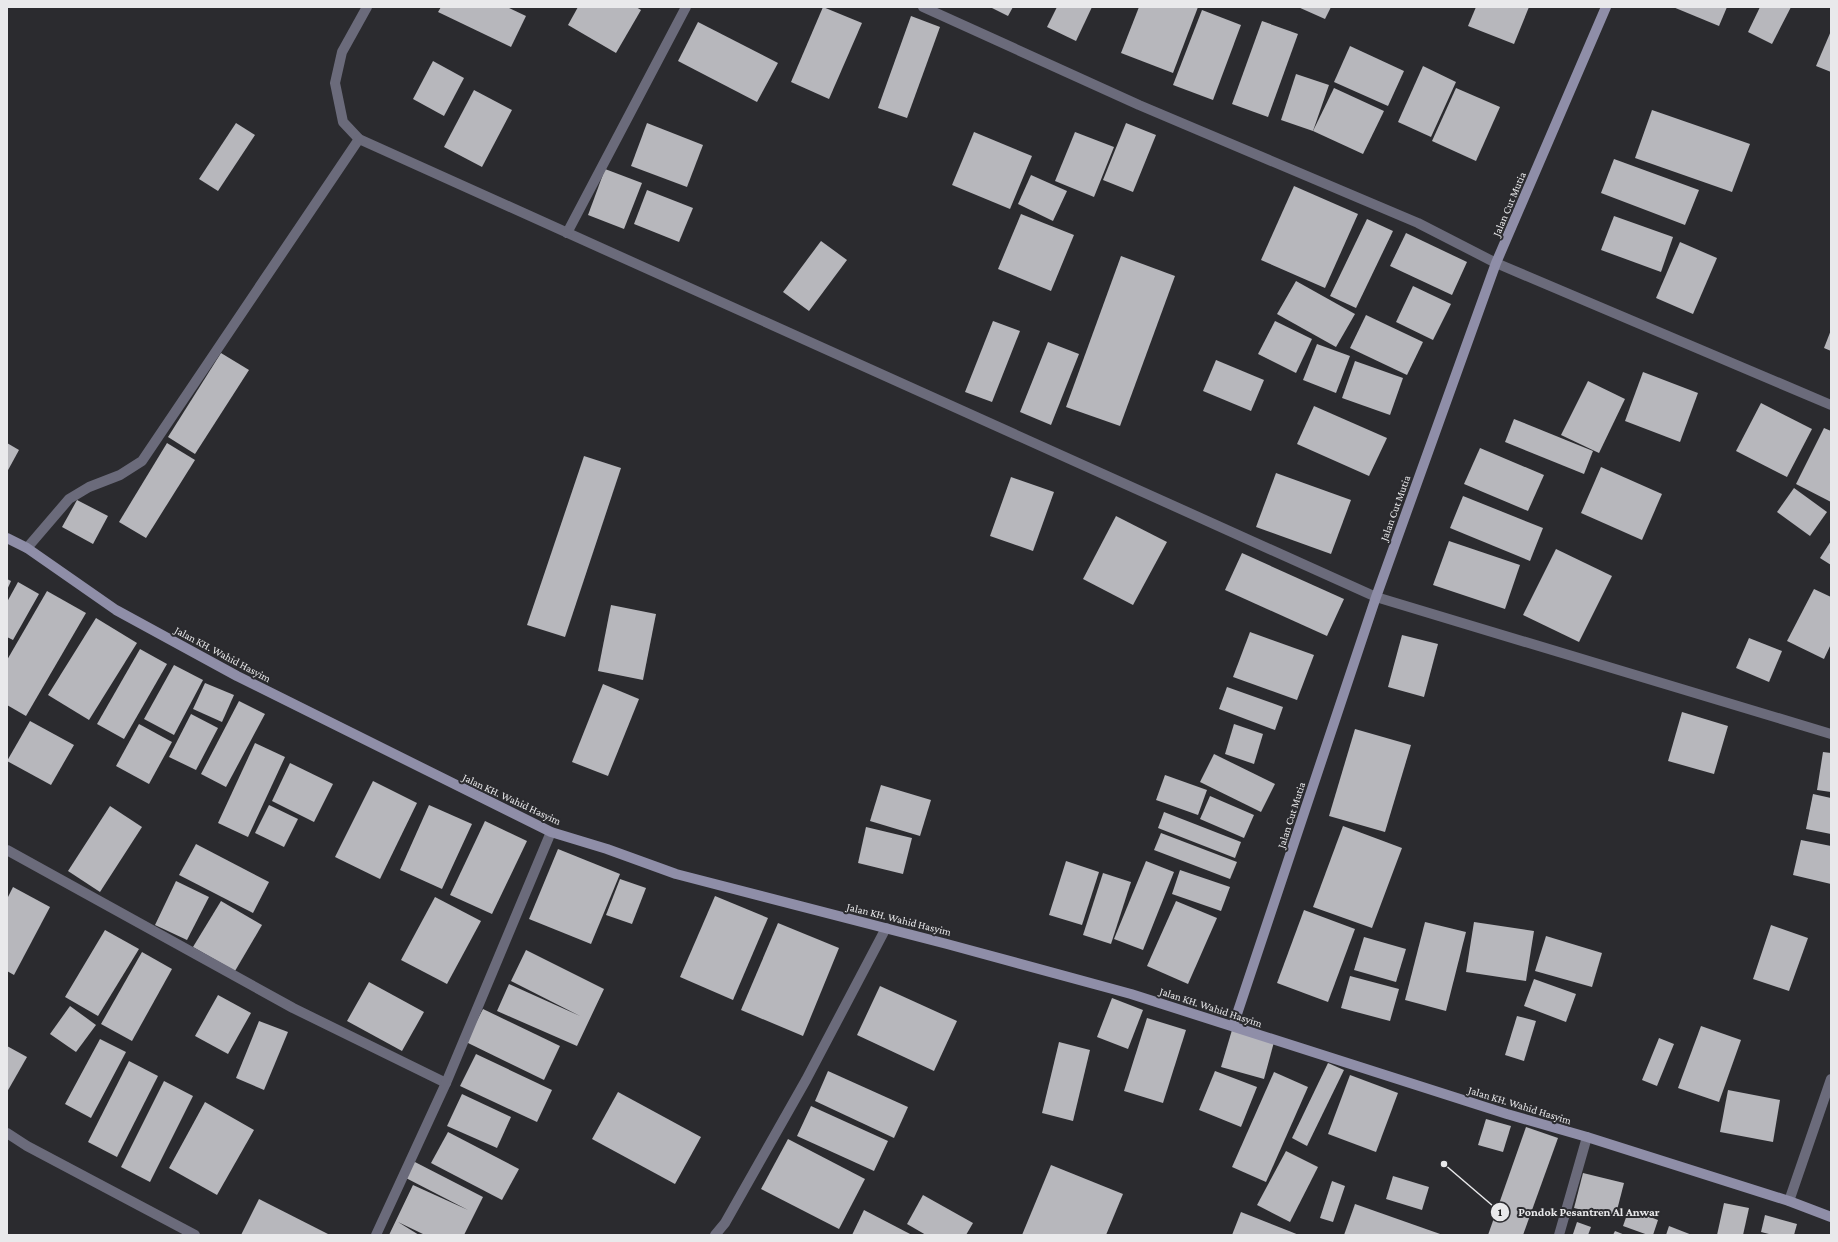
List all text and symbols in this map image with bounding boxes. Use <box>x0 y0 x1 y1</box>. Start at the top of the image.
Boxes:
street label: Jalan Cut Mutia <box>1490 170 1529 239</box>
street label: Jalan Cut Mutia <box>1377 474 1413 544</box>
street label: Jalan KH. Wahid Hasyim <box>172 623 273 685</box>
street label: Jalan KH. Wahid Hasyim <box>460 770 563 828</box>
street label: Jalan Cut Mutia <box>1274 780 1308 851</box>
street label: Jalan KH. Wahid Hasyim <box>844 900 953 939</box>
street label: Jalan KH. Wahid Hasyim <box>1157 984 1264 1030</box>
street label: Jalan KH. Wahid Hasyim <box>1466 1083 1573 1127</box>
callout: Pondok Pesantren Al Anwar <box>1490 1200 1668 1224</box>
text: 1 <box>1498 1205 1503 1219</box>
text: Pondok Pesantren Al Anwar <box>1518 1205 1660 1219</box>

